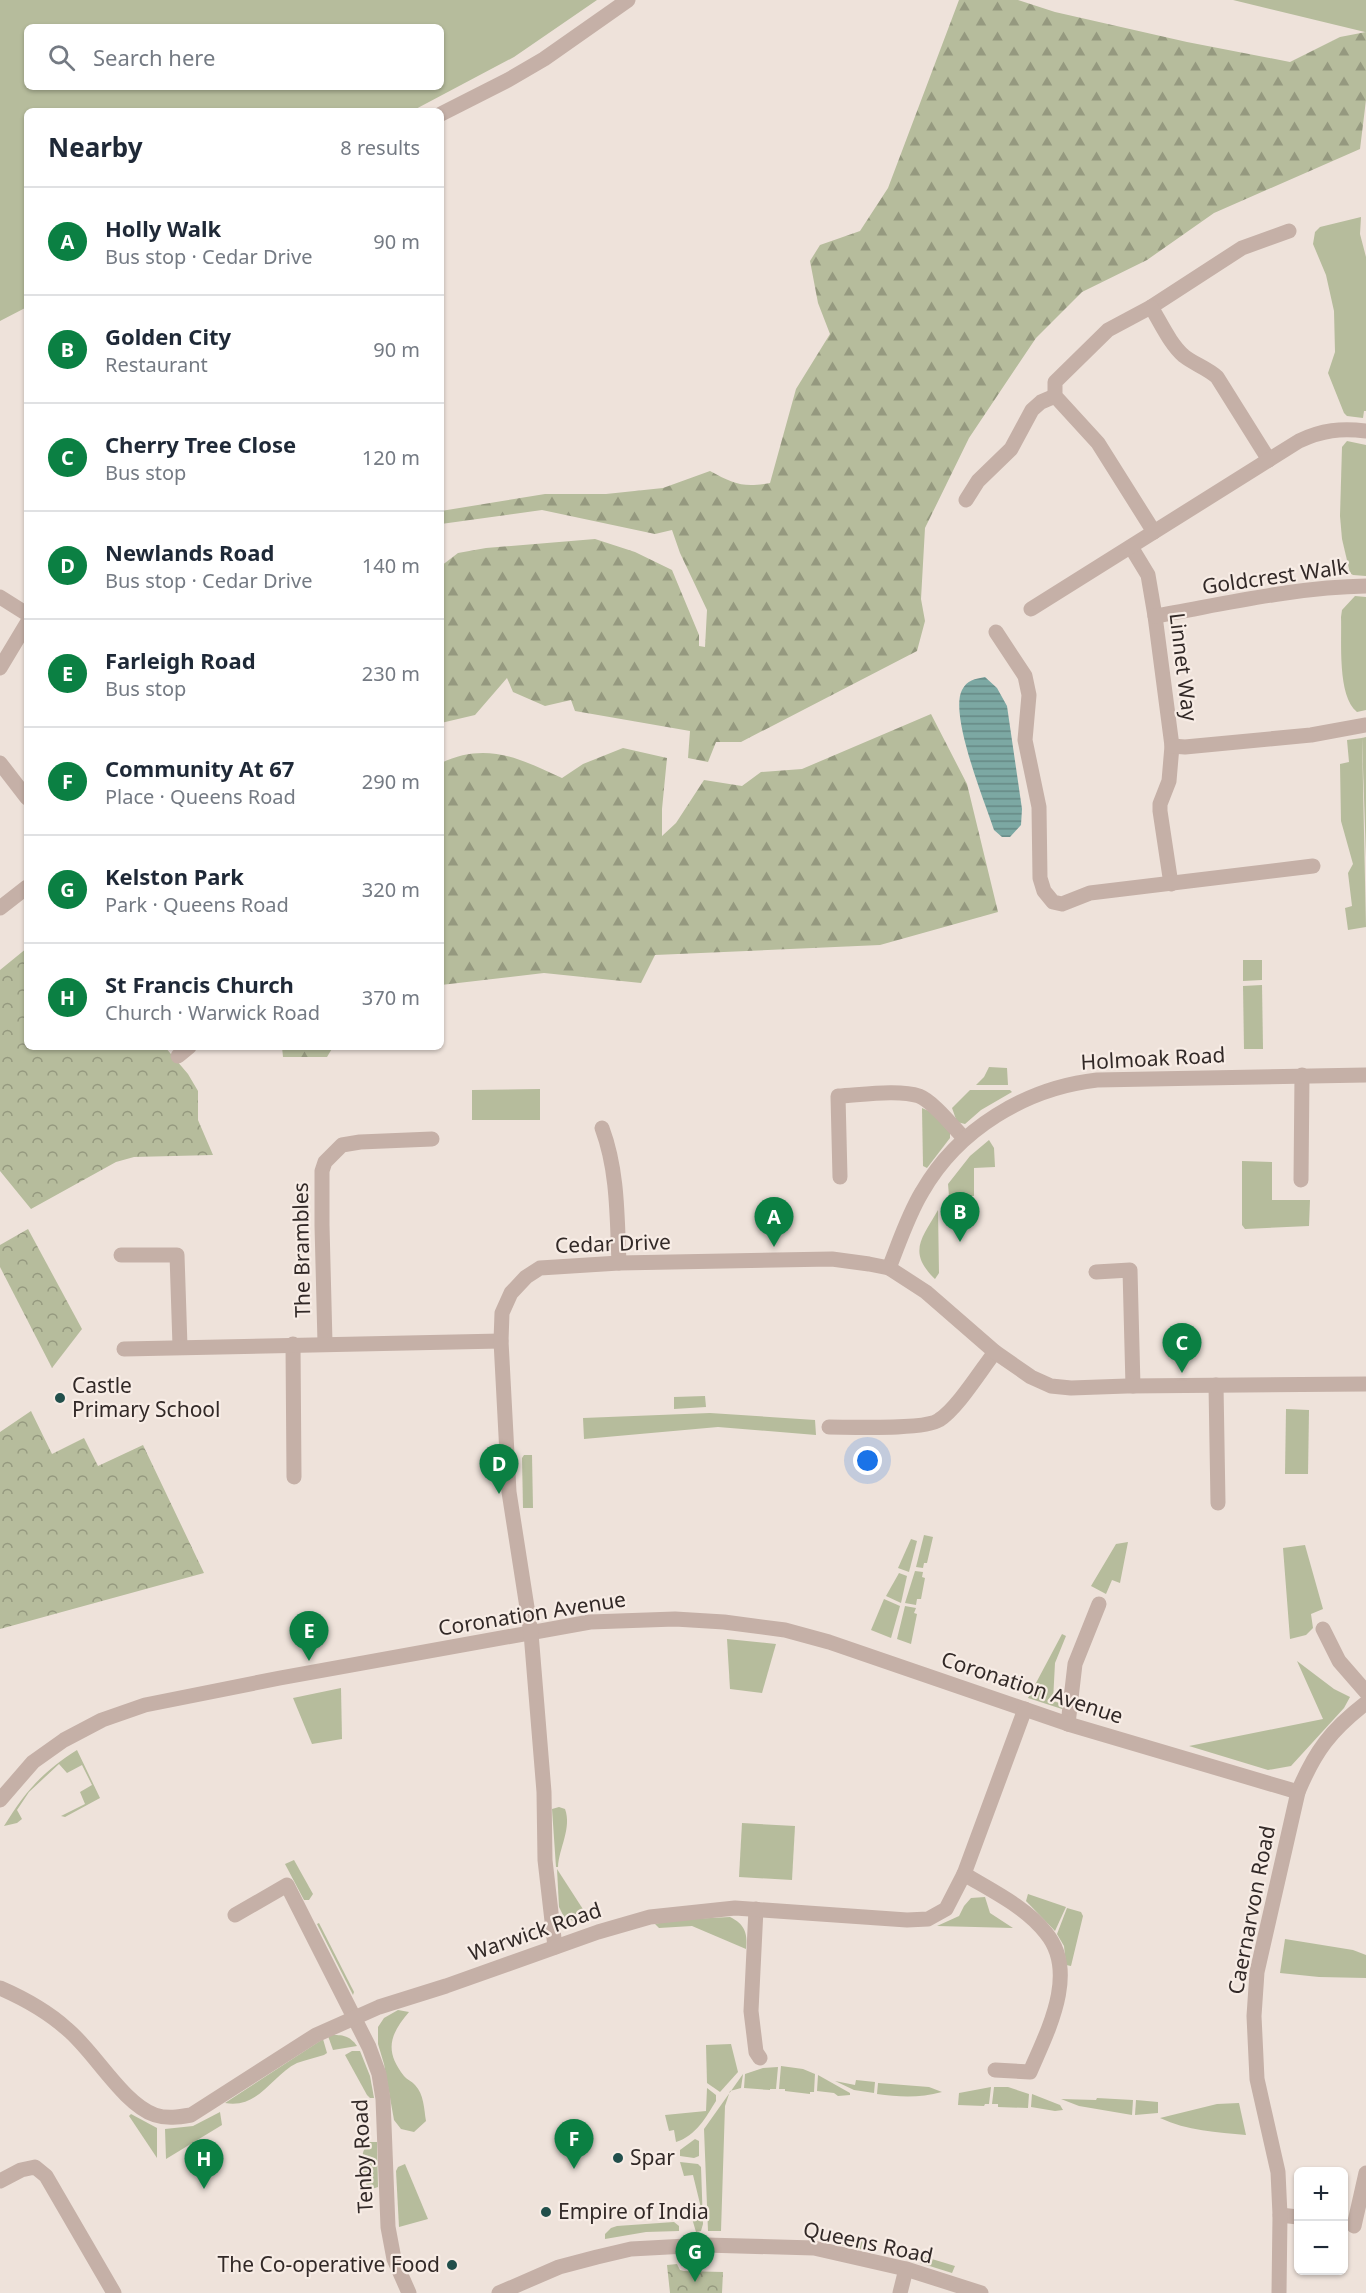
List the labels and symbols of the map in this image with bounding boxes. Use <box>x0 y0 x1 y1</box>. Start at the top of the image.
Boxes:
street label: Goldcrest Walk <box>1200 552 1350 600</box>
street label: Linnet Way <box>1163 611 1205 723</box>
street label: Holmoak Road <box>1080 1040 1226 1076</box>
street label: The Brambles <box>286 1182 316 1318</box>
pin: B <box>940 1192 980 1242</box>
pin: A <box>754 1198 794 1247</box>
street label: Cedar Drive <box>555 1227 671 1259</box>
pin: C <box>1162 1324 1202 1373</box>
place label: Castle Primary School <box>72 1371 220 1423</box>
marker: Castle Primary School <box>53 1391 67 1405</box>
pin: D <box>480 1444 518 1494</box>
your location <box>853 1446 882 1475</box>
street label: Coronation Avenue <box>436 1584 628 1642</box>
pin: E <box>290 1612 328 1661</box>
street label: Coronation Avenue <box>938 1644 1127 1730</box>
street label: Caernarvon Road <box>1221 1823 1281 1997</box>
street label: Warwick Road <box>465 1895 605 1967</box>
street label: Tenby Road <box>345 2098 379 2214</box>
pin: F <box>554 2120 594 2169</box>
pin: H <box>184 2140 224 2189</box>
place label: Spar <box>630 2143 675 2171</box>
marker: Spar <box>611 2151 625 2165</box>
place label: Empire of India <box>558 2197 709 2225</box>
marker: Empire of India <box>539 2205 553 2219</box>
street label: Queens Road <box>801 2215 936 2269</box>
pin: G <box>676 2232 714 2282</box>
place label: The Co-operative Food <box>218 2250 440 2278</box>
marker: The Co-operative Food <box>445 2258 459 2272</box>

